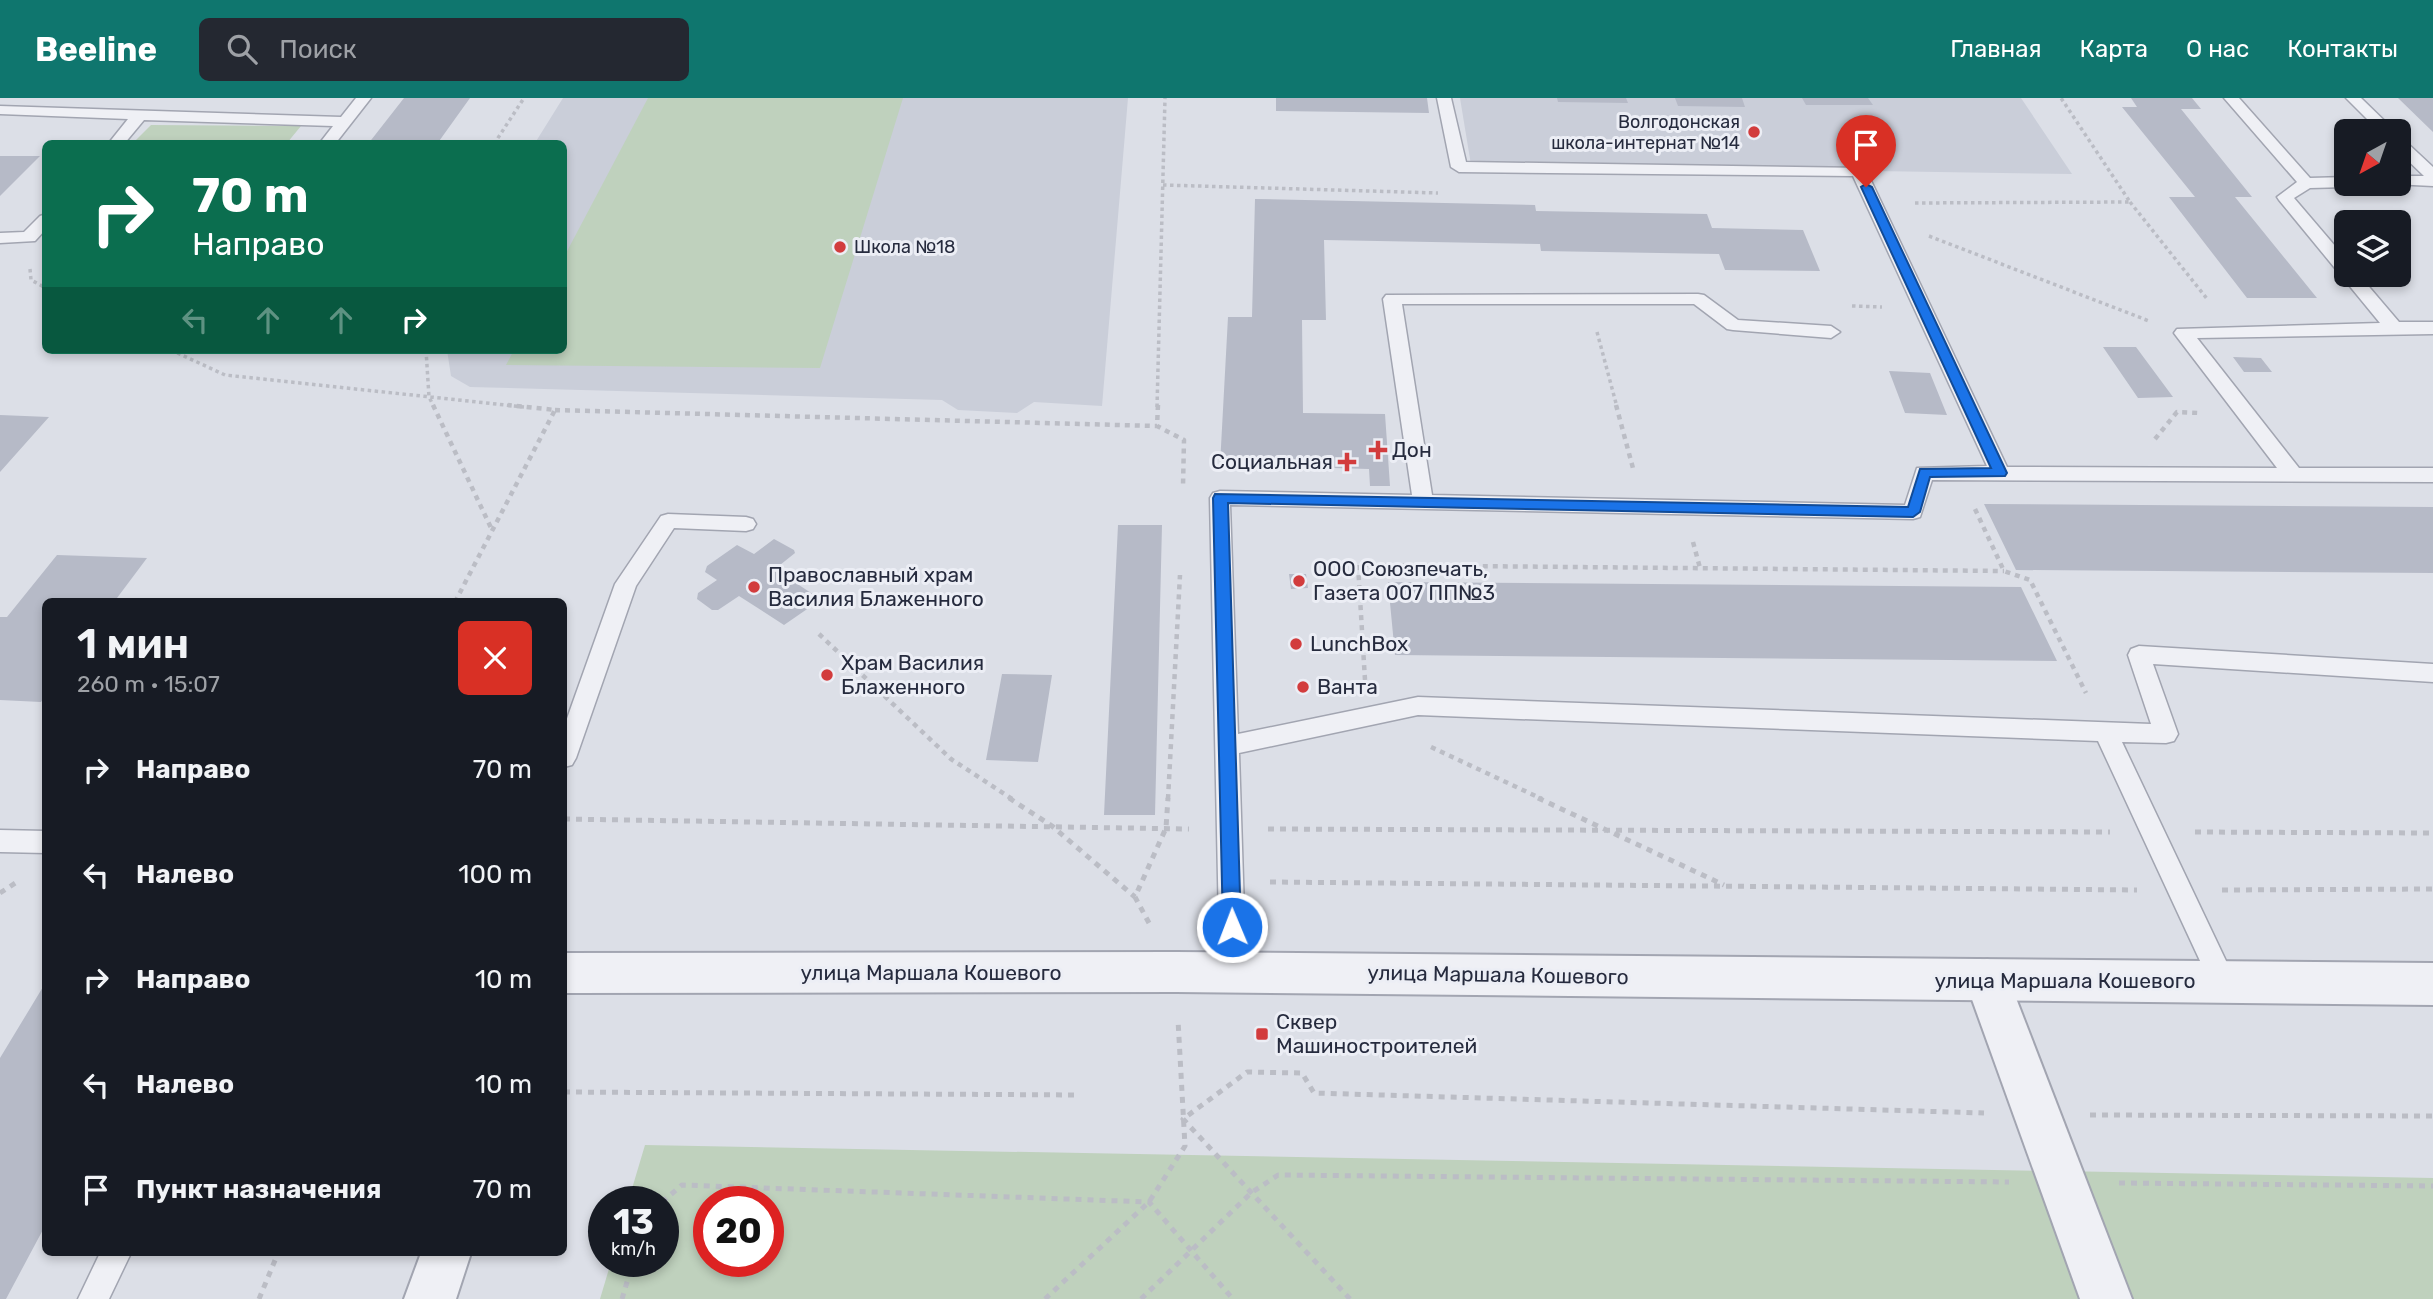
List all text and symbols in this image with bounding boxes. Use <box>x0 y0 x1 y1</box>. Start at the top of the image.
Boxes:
search box <box>199 18 689 81</box>
text: Beeline <box>35 30 157 69</box>
icon: search <box>223 30 261 68</box>
text: Поиск <box>279 34 357 65</box>
text: Главная <box>1950 35 2042 63</box>
text: Карта <box>2080 35 2148 63</box>
text: О нас <box>2186 35 2249 63</box>
text: Контакты <box>2287 35 2398 63</box>
place label: Волгодонская школа-интернат №14 <box>1551 111 1740 154</box>
pin <box>1836 115 1896 187</box>
north arrow <box>2334 119 2412 196</box>
map controls <box>2334 119 2411 287</box>
marker: Волгодонская школа-интернат №14 <box>1746 124 1762 140</box>
icon: arrive <box>1847 126 1885 164</box>
text: 70 m <box>192 166 309 224</box>
icon: right <box>77 168 168 259</box>
button: layers <box>2334 210 2411 287</box>
text: Направо <box>192 225 325 263</box>
place label: Школа №18 <box>854 236 955 258</box>
marker: Школа №18 <box>832 239 848 255</box>
icon: left <box>176 301 214 339</box>
icon: ahead <box>249 301 287 339</box>
icon: ahead <box>322 301 360 339</box>
icon: right <box>395 301 433 339</box>
place label: Дон <box>1392 437 1432 462</box>
marker: Дон <box>1370 442 1386 458</box>
place label: Социальная <box>1211 449 1333 474</box>
marker: Социальная <box>1339 454 1355 470</box>
place label: ООО Союзпечать, Газета 007 ПП№3 <box>1313 556 1495 605</box>
place label: Православный храм Василия Блаженного <box>768 562 984 611</box>
marker: ООО Союзпечать, Газета 007 ПП№3 <box>1291 573 1307 589</box>
marker: Православный храм Василия Блаженного <box>746 579 762 595</box>
text: 1 мин <box>77 619 189 669</box>
button: close <box>458 621 532 695</box>
place label: LunchBox <box>1310 631 1408 656</box>
marker: LunchBox <box>1288 636 1304 652</box>
place label: Храм Василия Блаженного <box>841 650 984 699</box>
marker: Храм Василия Блаженного <box>819 667 835 683</box>
text: 260 m · 15:07 <box>77 670 220 698</box>
place label: Ванта <box>1317 674 1378 699</box>
marker: Ванта <box>1295 679 1311 695</box>
icon: right <box>77 751 115 789</box>
text: Направо <box>136 754 250 785</box>
text: 70 m <box>473 754 532 785</box>
icon: left <box>77 856 115 894</box>
text: Налево <box>136 859 234 890</box>
text: 100 m <box>458 859 532 890</box>
position arrow <box>1195 890 1269 964</box>
street label: улица Маршала Кошевого <box>800 960 1062 985</box>
street label: улица Маршала Кошевого <box>1367 960 1629 989</box>
icon: right <box>77 961 115 999</box>
text: Направо <box>136 964 250 995</box>
text: 10 m <box>475 964 532 995</box>
street label: улица Маршала Кошевого <box>1934 968 2196 993</box>
place label: Сквер Машиностроителей <box>1276 1009 1477 1058</box>
marker: Сквер Машиностроителей <box>1254 1026 1270 1042</box>
icon: left <box>77 1066 115 1104</box>
text: Налево <box>136 1069 234 1100</box>
text: 10 m <box>475 1069 532 1100</box>
icon: arrive <box>77 1171 115 1209</box>
text: Пункт назначения <box>136 1174 381 1205</box>
text: 70 m <box>473 1174 532 1205</box>
speed limit sign: 20 <box>693 1186 784 1277</box>
text: 13 <box>613 1201 654 1243</box>
text: km/h <box>611 1238 656 1260</box>

